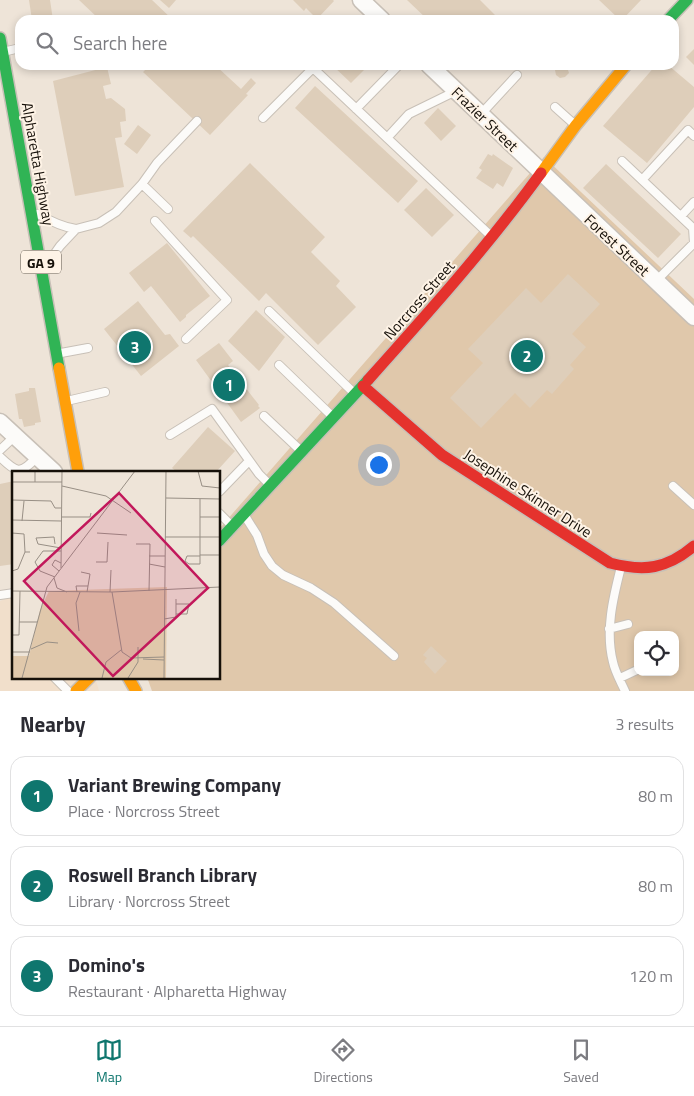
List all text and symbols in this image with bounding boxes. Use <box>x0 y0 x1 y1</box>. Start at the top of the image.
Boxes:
search box <box>15 15 679 70</box>
text: Search here <box>73 28 167 57</box>
icon: search <box>33 29 61 57</box>
street label: Frazier Street <box>446 81 524 157</box>
street label: Alpharetta Highway <box>16 100 60 228</box>
street label: Forest Street <box>579 208 655 282</box>
road number: GA 9 <box>21 250 61 274</box>
street label: Norcross Street <box>378 255 460 345</box>
pin: 3 <box>119 328 151 366</box>
pin: 2 <box>511 337 543 375</box>
pin: 1 <box>213 366 245 404</box>
street label: Josephine Skinner Drive <box>459 443 597 543</box>
your location <box>366 452 392 478</box>
inset map <box>12 471 220 678</box>
map controls <box>634 631 679 676</box>
button: locate <box>634 631 679 676</box>
text: Nearby <box>20 708 85 740</box>
text: 3 results <box>615 712 674 736</box>
text: Variant Brewing Company <box>68 770 281 799</box>
text: 1 <box>33 784 41 808</box>
text: 80 m <box>638 784 673 808</box>
text: Place · Norcross Street <box>68 799 220 823</box>
text: Roswell Branch Library <box>68 860 257 889</box>
text: 2 <box>33 874 41 898</box>
text: 80 m <box>638 874 673 898</box>
text: Library · Norcross Street <box>68 889 230 913</box>
text: Domino's <box>68 950 145 979</box>
text: 3 <box>33 964 41 988</box>
text: 120 m <box>629 964 673 988</box>
text: Restaurant · Alpharetta Highway <box>68 979 287 1003</box>
tab: Map <box>95 1036 123 1087</box>
tab: Directions <box>313 1036 373 1087</box>
tab: Saved <box>563 1036 599 1087</box>

